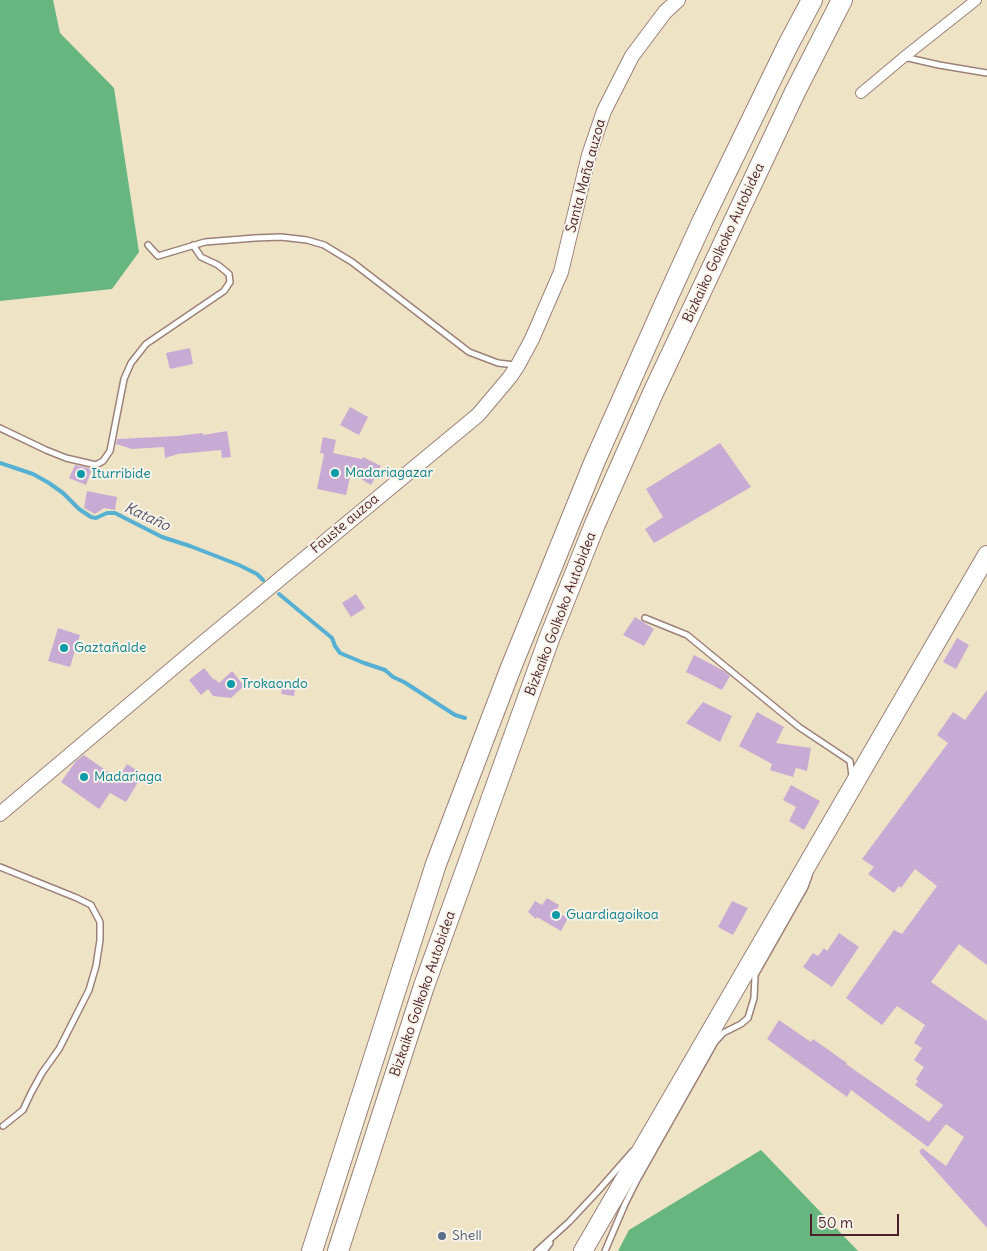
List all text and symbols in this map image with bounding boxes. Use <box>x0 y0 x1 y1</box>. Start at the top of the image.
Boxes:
street label: Santa Maña auzoa <box>563 117 609 235</box>
street label: Bizkaiko Golkoko Autobidea <box>680 161 768 325</box>
place label: Madariagazar <box>345 465 433 481</box>
place label: Iturribide <box>91 466 151 482</box>
marker: Madariagazar <box>329 467 341 479</box>
marker: Iturribide <box>75 468 87 480</box>
street label: Fauste auzoa <box>308 491 382 557</box>
water label: Kataño <box>121 499 173 535</box>
street label: Bizkaiko Golkoko Autobidea <box>522 530 600 698</box>
place label: Gaztañalde <box>74 640 146 656</box>
marker: Gaztañalde <box>58 642 70 654</box>
place label: Trokaondo <box>241 676 308 692</box>
marker: Trokaondo <box>225 678 237 690</box>
place label: Madariaga <box>94 769 162 785</box>
marker: Madariaga <box>78 771 90 783</box>
place label: Guardiagoikoa <box>566 907 659 923</box>
street label: Bizkaiko Golkoko Autobidea <box>387 909 459 1079</box>
marker: Guardiagoikoa <box>550 909 562 921</box>
scale bar <box>812 1204 901 1236</box>
text: 50 m <box>818 1213 853 1232</box>
place label: Shell <box>452 1228 482 1244</box>
marker: Shell <box>436 1230 448 1242</box>

